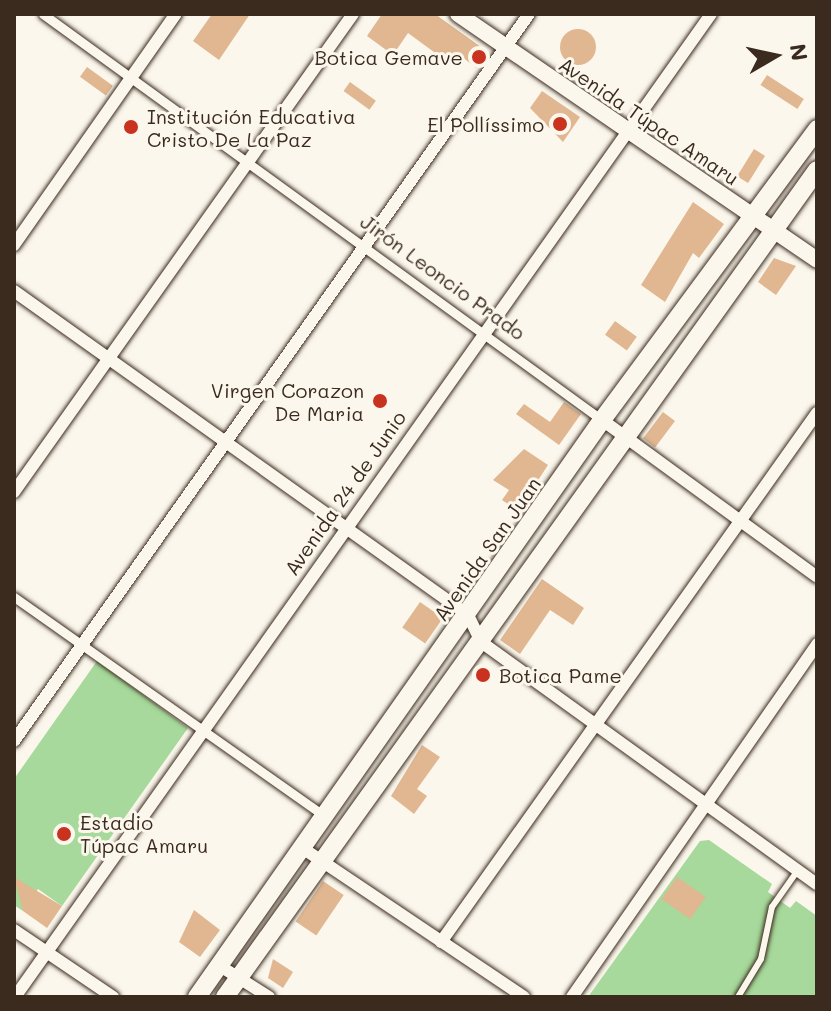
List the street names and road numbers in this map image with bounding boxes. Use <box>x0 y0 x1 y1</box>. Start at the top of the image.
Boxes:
street label: Avenida Túpac Amaru <box>554 52 744 190</box>
street label: Jirón Leoncio Prado <box>356 209 530 345</box>
street label: Avenida 24 de Junio <box>279 406 411 580</box>
street label: Avenida San Juan <box>428 472 546 626</box>

